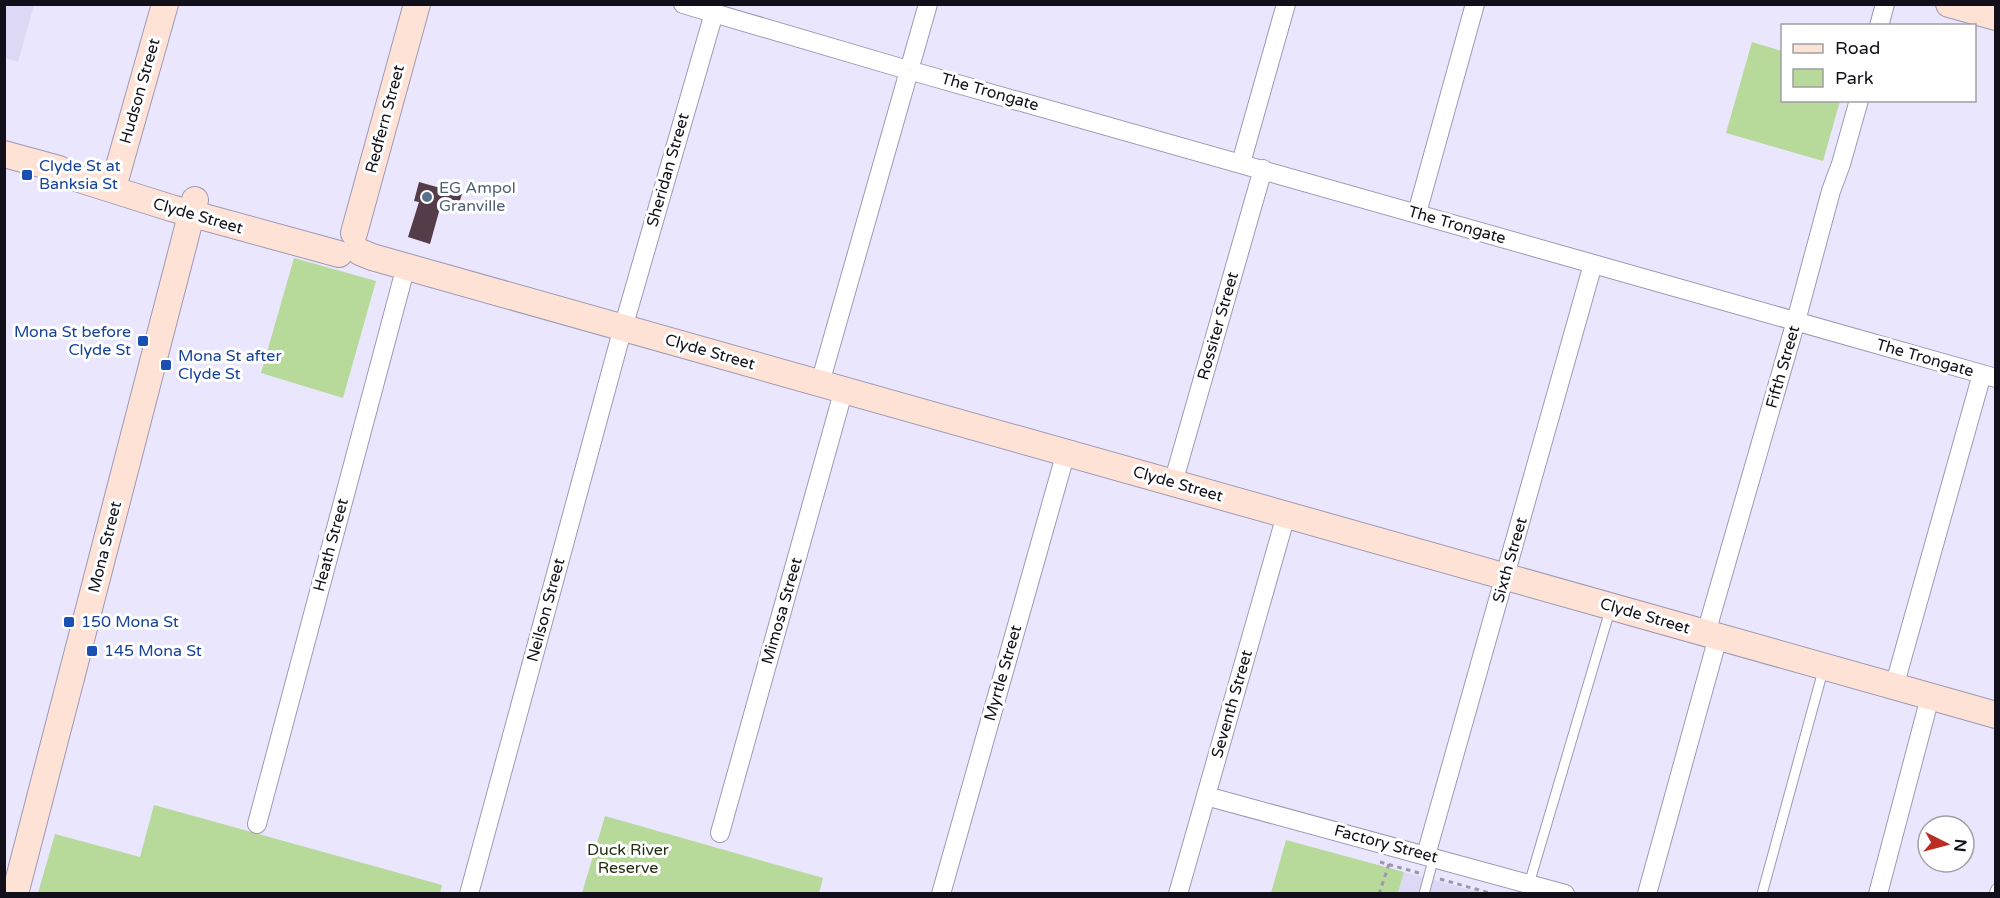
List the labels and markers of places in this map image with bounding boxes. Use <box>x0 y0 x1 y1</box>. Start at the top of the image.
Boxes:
place label: Clyde St at Banksia St <box>39 156 121 194</box>
marker: Clyde St at Banksia St <box>20 168 34 182</box>
place label: EG Ampol Granville <box>439 178 516 216</box>
marker: EG Ampol Granville <box>420 190 434 204</box>
place label: Mona St before Clyde St <box>14 322 131 360</box>
marker: Mona St before Clyde St <box>136 334 150 348</box>
place label: Mona St after Clyde St <box>178 346 282 384</box>
marker: Mona St after Clyde St <box>159 358 173 372</box>
place label: 150 Mona St <box>81 612 179 632</box>
marker: 150 Mona St <box>62 615 76 629</box>
place label: 145 Mona St <box>104 641 202 661</box>
marker: 145 Mona St <box>85 644 99 658</box>

